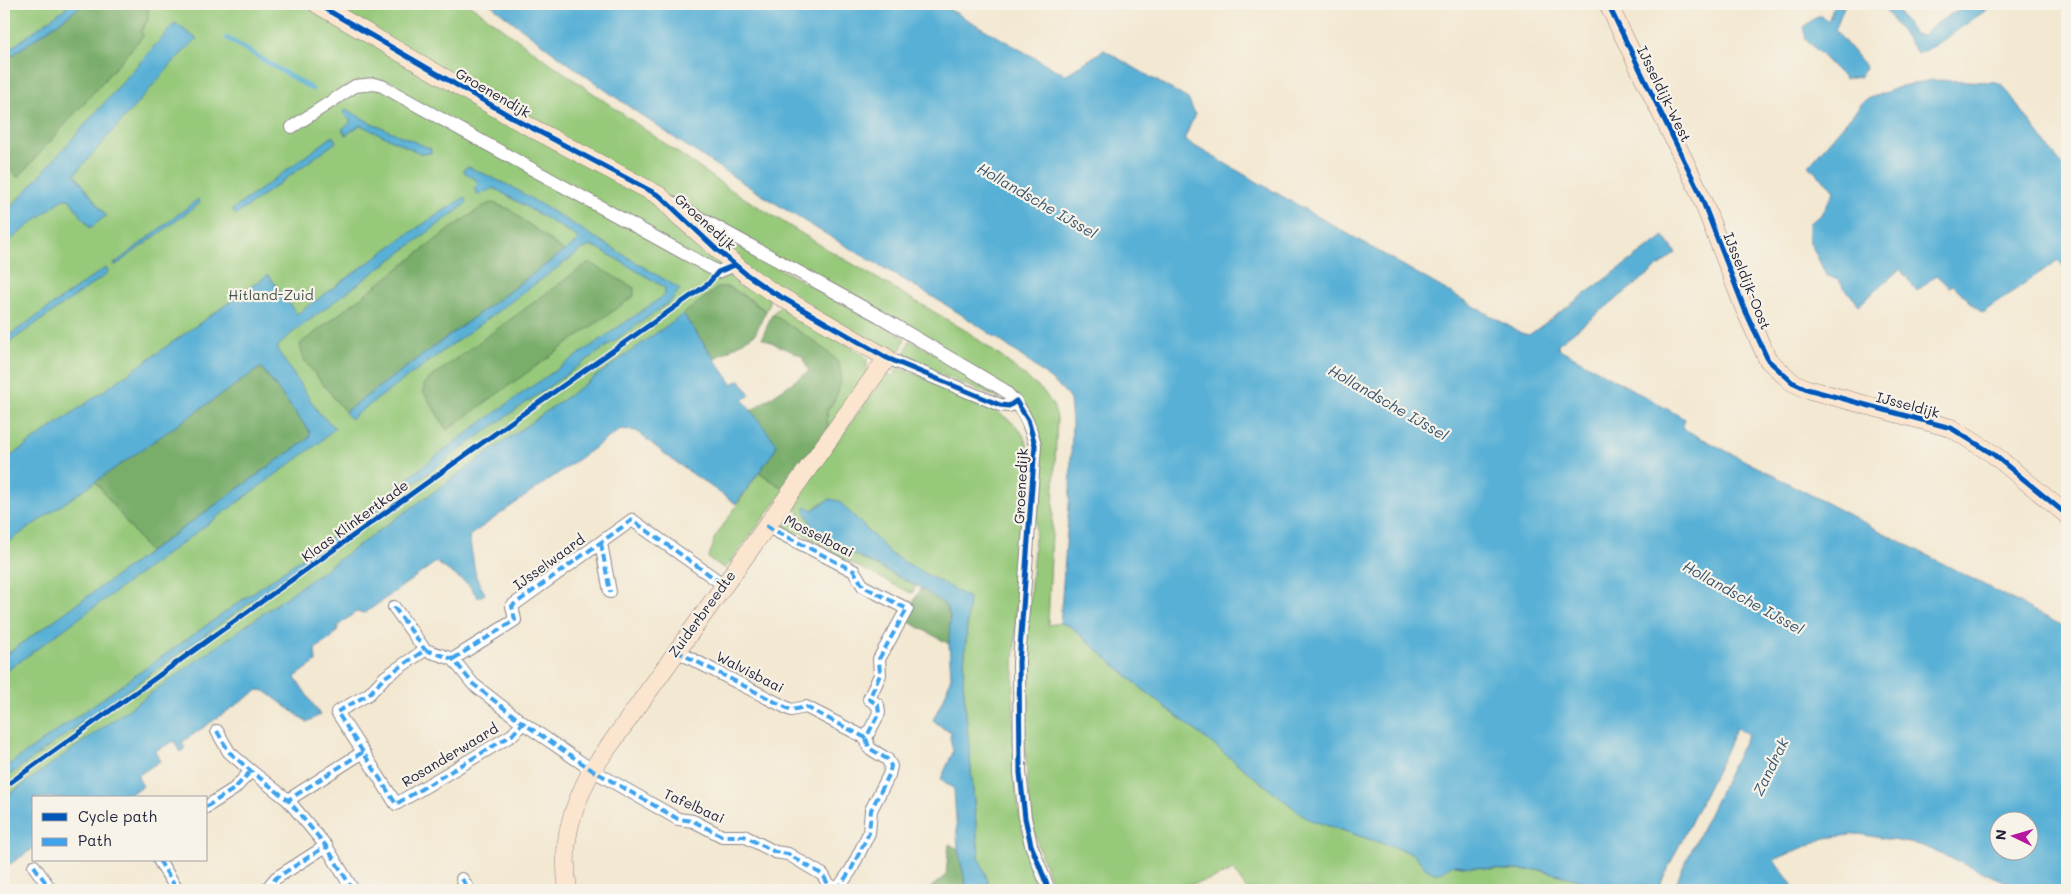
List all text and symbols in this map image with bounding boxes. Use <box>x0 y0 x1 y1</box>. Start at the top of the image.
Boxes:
street label: IJsseldijk-West <box>1633 43 1696 145</box>
street label: Groenendijk <box>452 63 534 122</box>
water label: Hollandsche IJssel <box>974 158 1101 243</box>
street label: Groenedijk <box>671 189 740 254</box>
street label: IJsseldijk-Oost <box>1719 229 1776 332</box>
park label: Hitland-Zuid <box>228 285 314 304</box>
water label: Hollandsche IJssel <box>1325 360 1452 445</box>
street label: IJsseldijk <box>1874 387 1942 422</box>
street label: Groenedijk <box>1009 447 1032 524</box>
street label: Klaas Klinkertkade <box>297 475 412 566</box>
street label: Mosselbaai <box>781 510 857 561</box>
street label: IJsselwaard <box>509 529 588 594</box>
water label: Hollandsche IJssel <box>1679 556 1808 639</box>
street label: Zuiderbreedte <box>664 566 740 661</box>
street label: Walvisbaai <box>713 646 787 697</box>
street label: Rosanderwaard <box>398 718 502 791</box>
water label: Zandrak <box>1747 733 1793 799</box>
street label: Tafelbaai <box>661 784 728 827</box>
legend <box>32 796 208 862</box>
text: Cycle path <box>78 806 157 826</box>
north arrow <box>1988 812 2038 862</box>
text: N <box>1991 829 2010 841</box>
text: Path <box>78 830 112 850</box>

